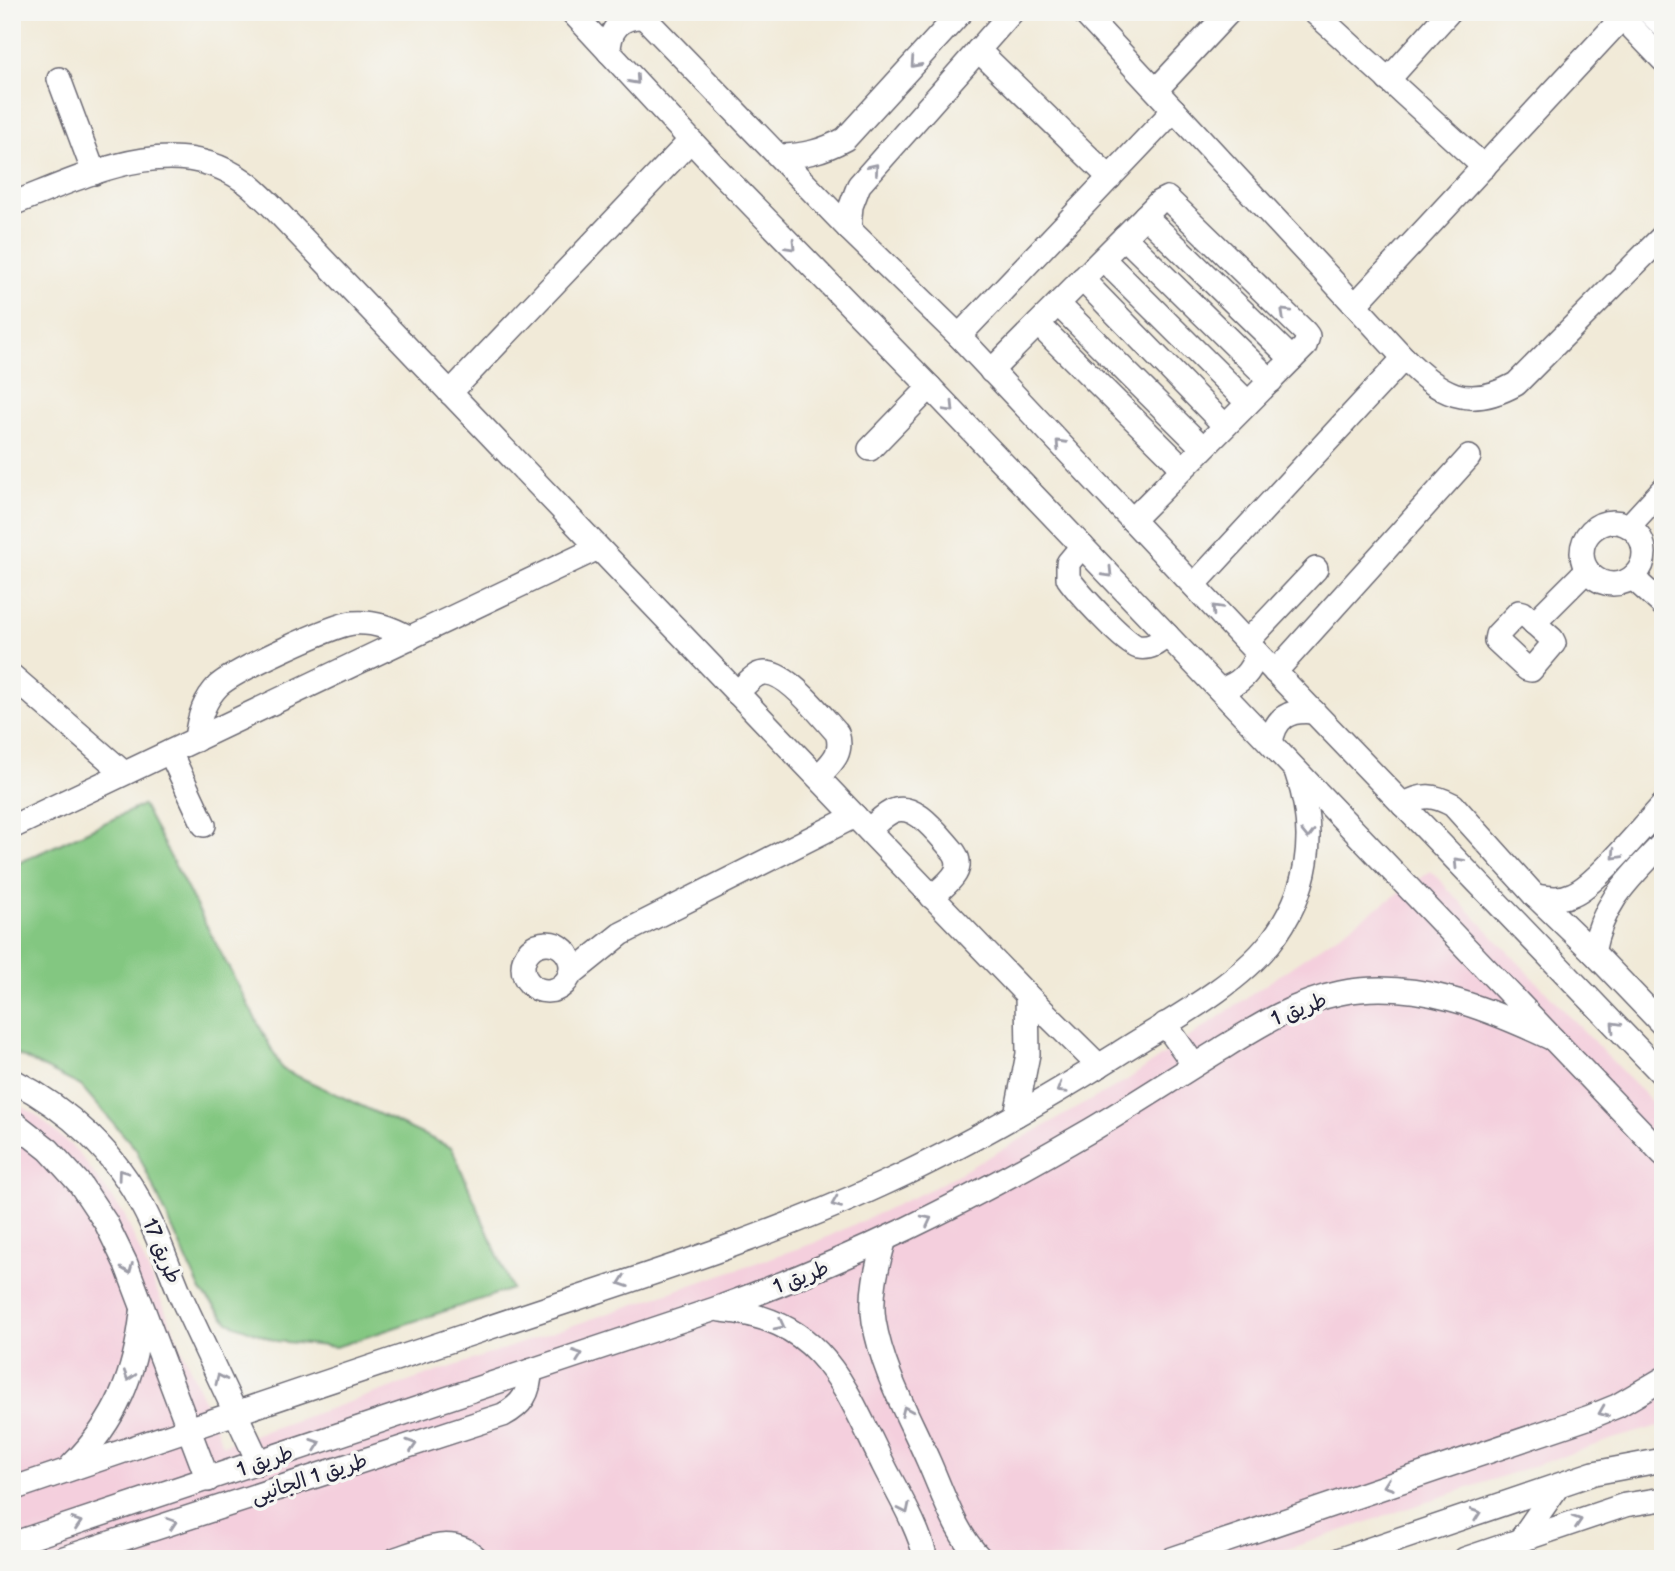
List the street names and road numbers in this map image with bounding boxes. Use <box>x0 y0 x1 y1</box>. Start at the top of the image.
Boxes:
street label: طريق 1 <box>1268 987 1331 1032</box>
street label: طريق 17 <box>137 1215 186 1287</box>
street label: طريق 1 <box>770 1255 833 1300</box>
street label: طريق 1 <box>234 1440 297 1483</box>
street label: طريق 1 الجانيى <box>248 1448 371 1510</box>

